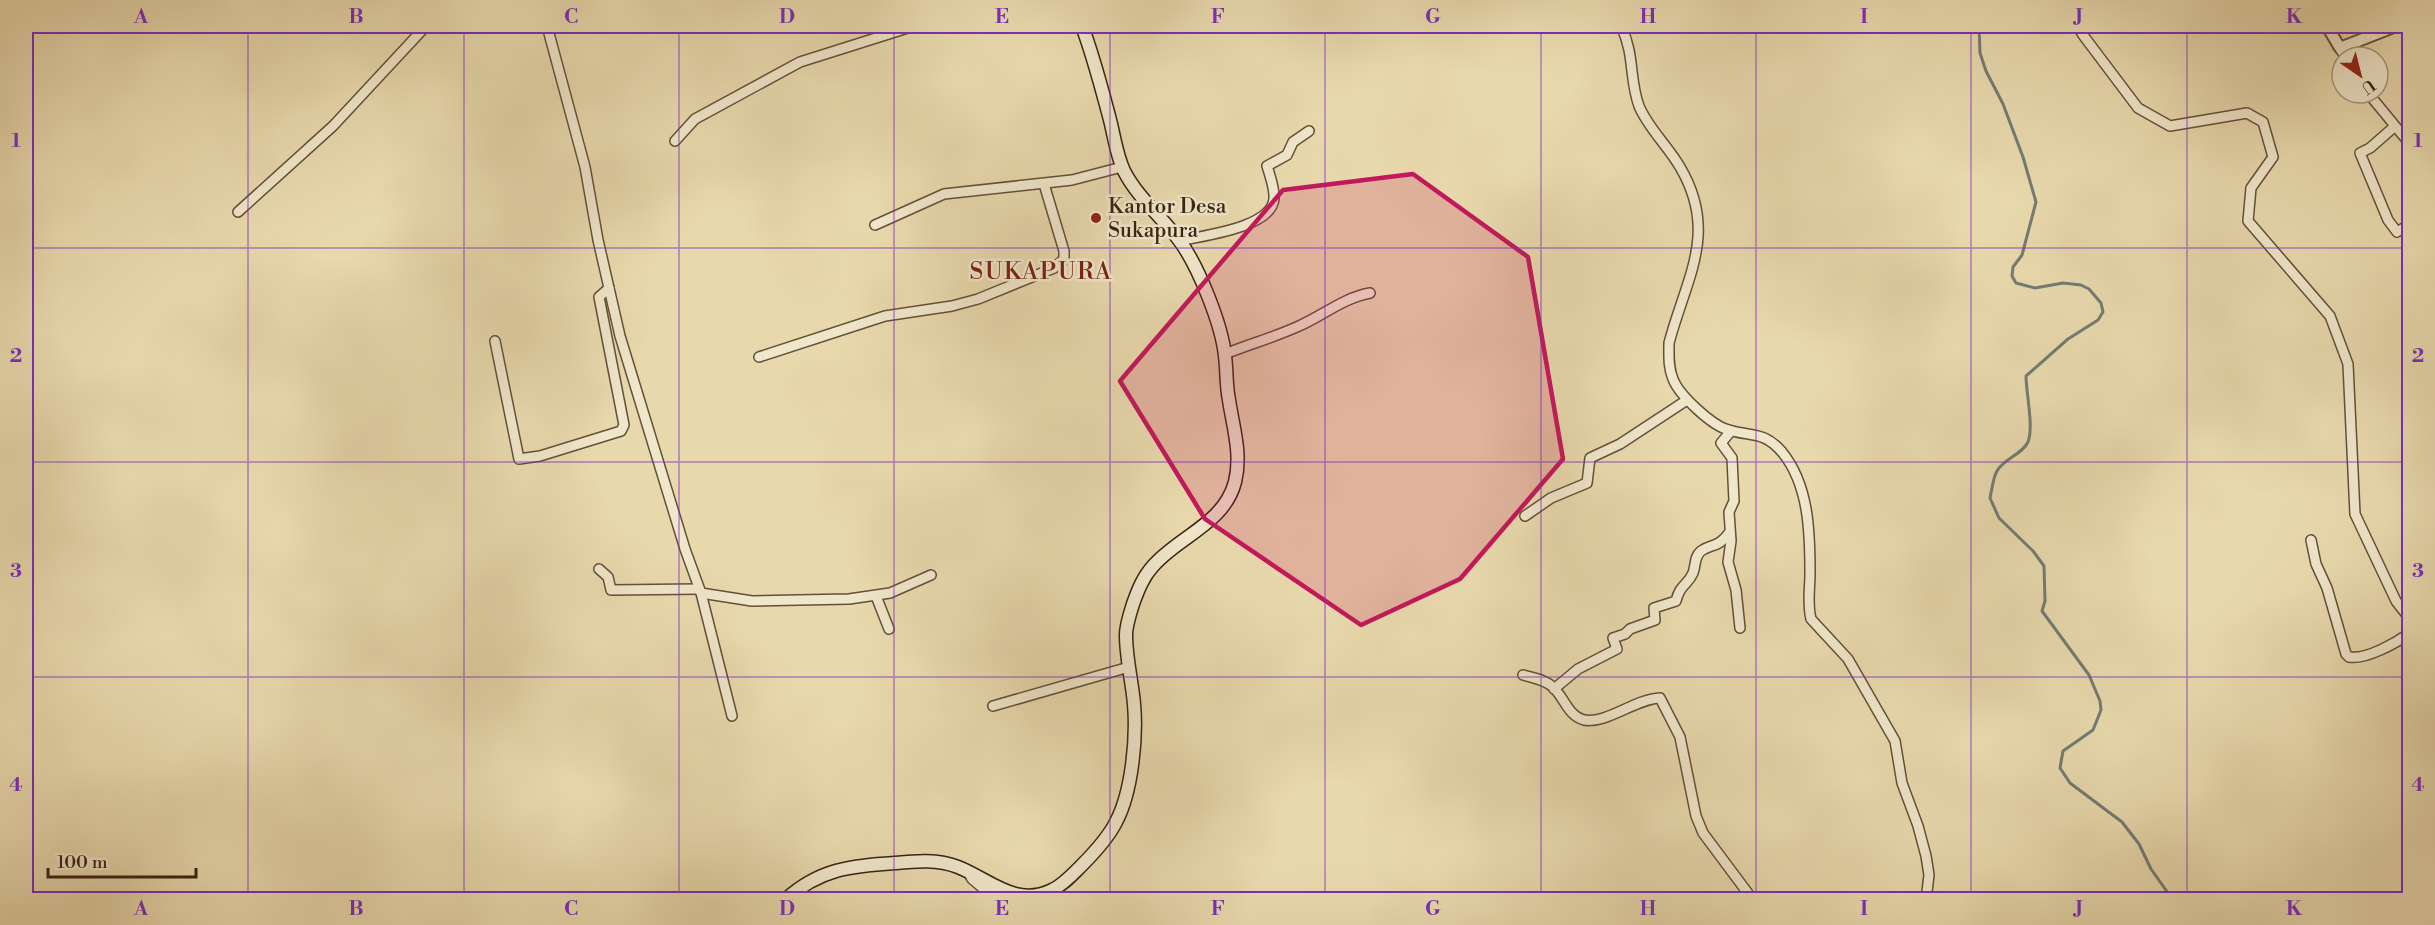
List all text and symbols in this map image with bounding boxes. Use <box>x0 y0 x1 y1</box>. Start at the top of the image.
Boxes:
text: A <box>133 5 149 30</box>
text: B <box>348 5 364 30</box>
text: C <box>564 5 578 30</box>
text: D <box>779 5 795 30</box>
text: E <box>995 5 1009 30</box>
text: F <box>1211 5 1225 30</box>
text: G <box>1425 5 1441 30</box>
text: H <box>1640 5 1657 30</box>
text: I <box>1860 5 1868 30</box>
text: J <box>2072 5 2083 30</box>
text: K <box>2286 5 2303 30</box>
north arrow <box>2330 45 2390 105</box>
text: U <box>2357 75 2379 99</box>
text: 1 <box>11 129 21 154</box>
text: 1 <box>2413 129 2423 154</box>
place label: Kantor Desa Sukapura <box>1108 194 1227 244</box>
marker: Kantor Desa Sukapura <box>1089 211 1103 225</box>
district label: SUKAPURA <box>969 257 1113 287</box>
text: 2 <box>10 344 22 369</box>
text: 2 <box>2412 344 2424 369</box>
text: 3 <box>10 559 22 584</box>
text: 3 <box>2412 559 2424 584</box>
text: 4 <box>9 773 23 798</box>
text: 4 <box>2411 773 2425 798</box>
scale bar <box>48 841 196 879</box>
text: 100 m <box>57 851 108 874</box>
text: A <box>133 897 149 922</box>
text: B <box>348 897 364 922</box>
text: C <box>564 897 578 922</box>
text: D <box>779 897 795 922</box>
text: E <box>995 897 1009 922</box>
text: F <box>1211 897 1225 922</box>
text: G <box>1425 897 1441 922</box>
text: H <box>1640 897 1657 922</box>
text: I <box>1860 897 1868 922</box>
text: J <box>2072 897 2083 922</box>
text: K <box>2286 897 2303 922</box>

